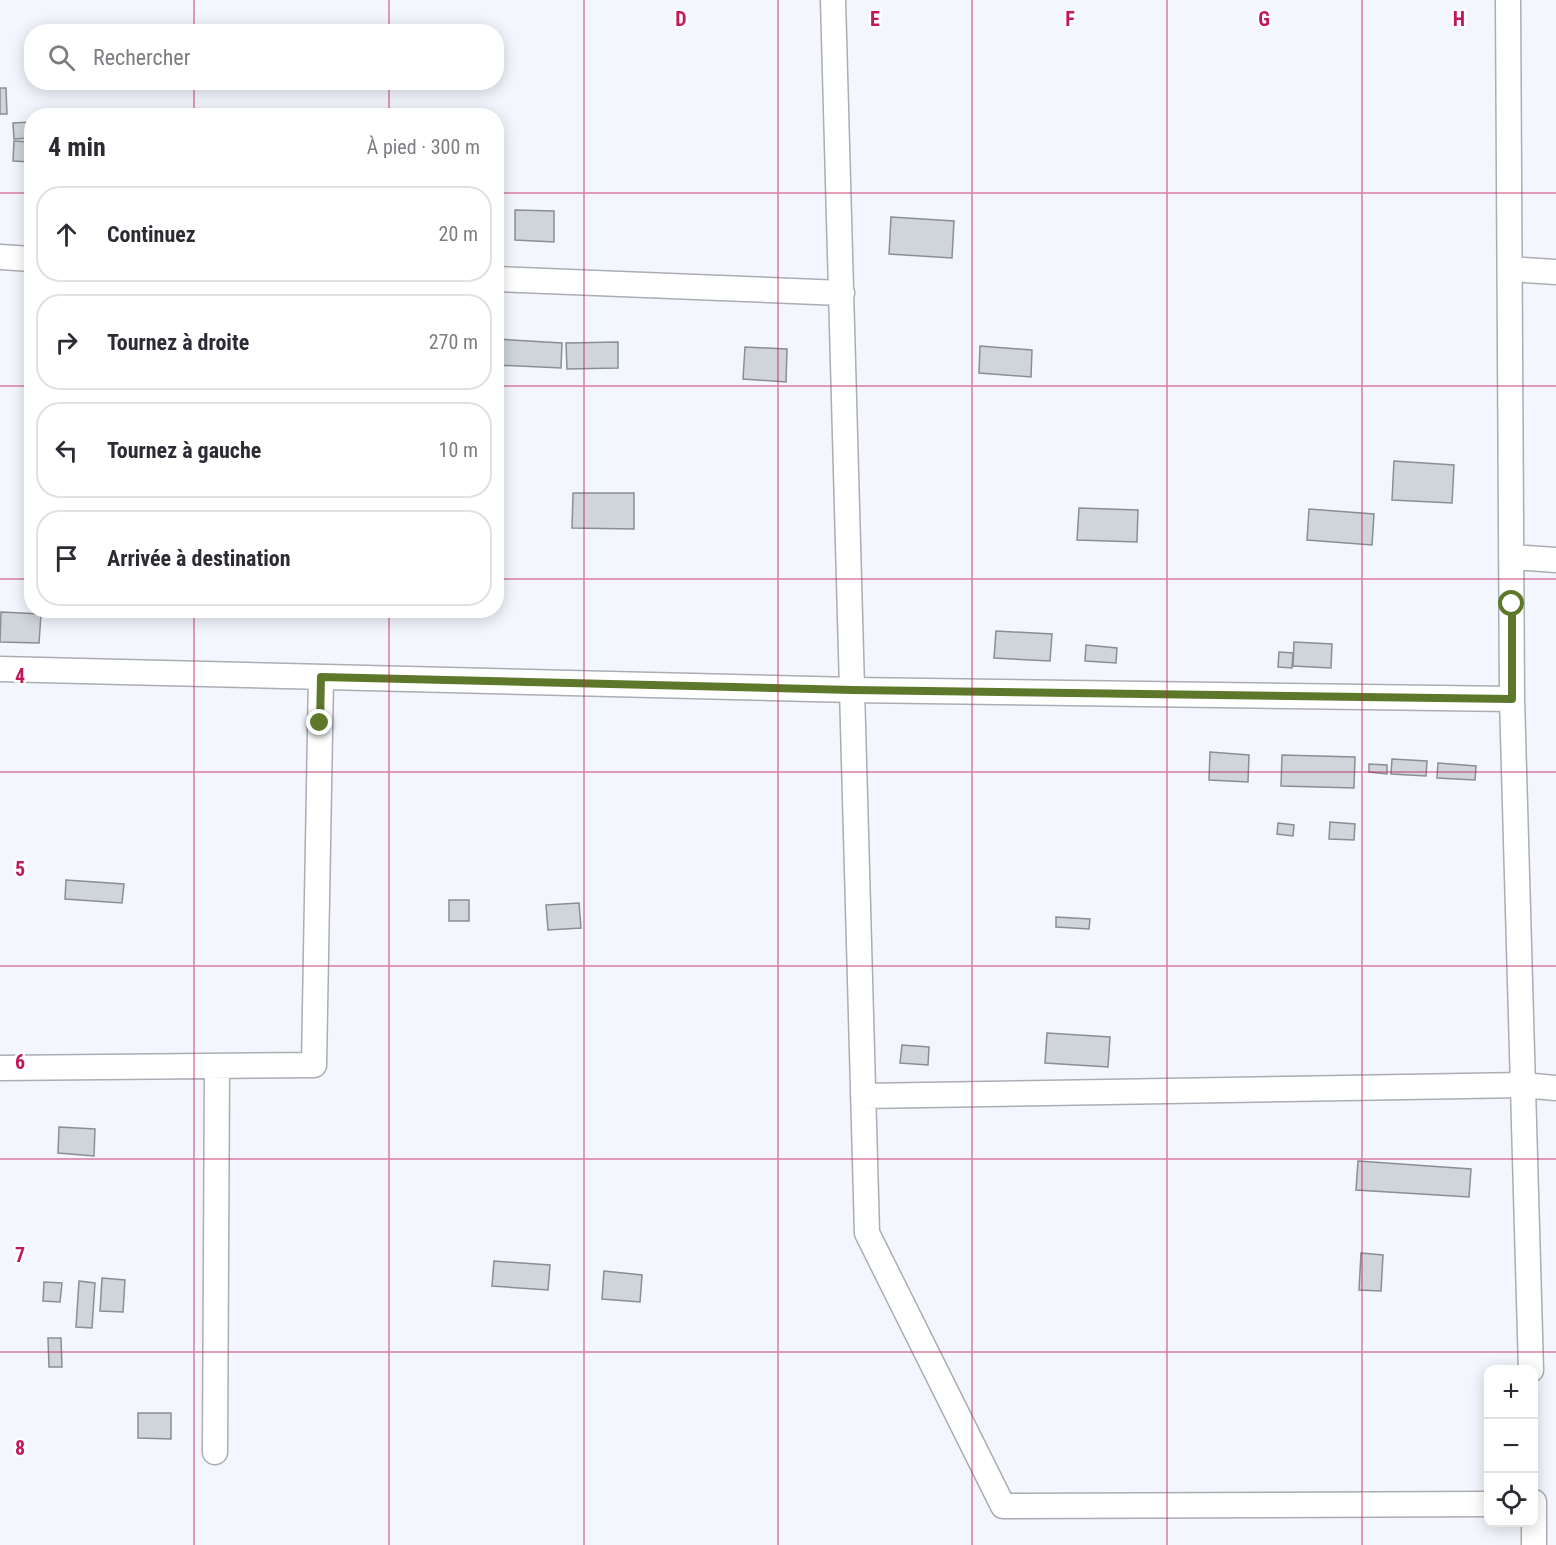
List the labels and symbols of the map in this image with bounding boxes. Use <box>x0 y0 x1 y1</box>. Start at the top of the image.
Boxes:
text: D <box>675 7 687 31</box>
text: E <box>870 7 880 31</box>
text: F <box>1065 7 1075 31</box>
text: G <box>1258 7 1270 31</box>
text: H <box>1453 7 1465 31</box>
route start <box>1498 590 1524 616</box>
text: 4 <box>15 664 25 688</box>
route end <box>306 709 332 735</box>
text: 5 <box>15 857 25 881</box>
text: 6 <box>15 1050 25 1074</box>
text: 7 <box>15 1243 25 1267</box>
text: 8 <box>15 1436 25 1460</box>

